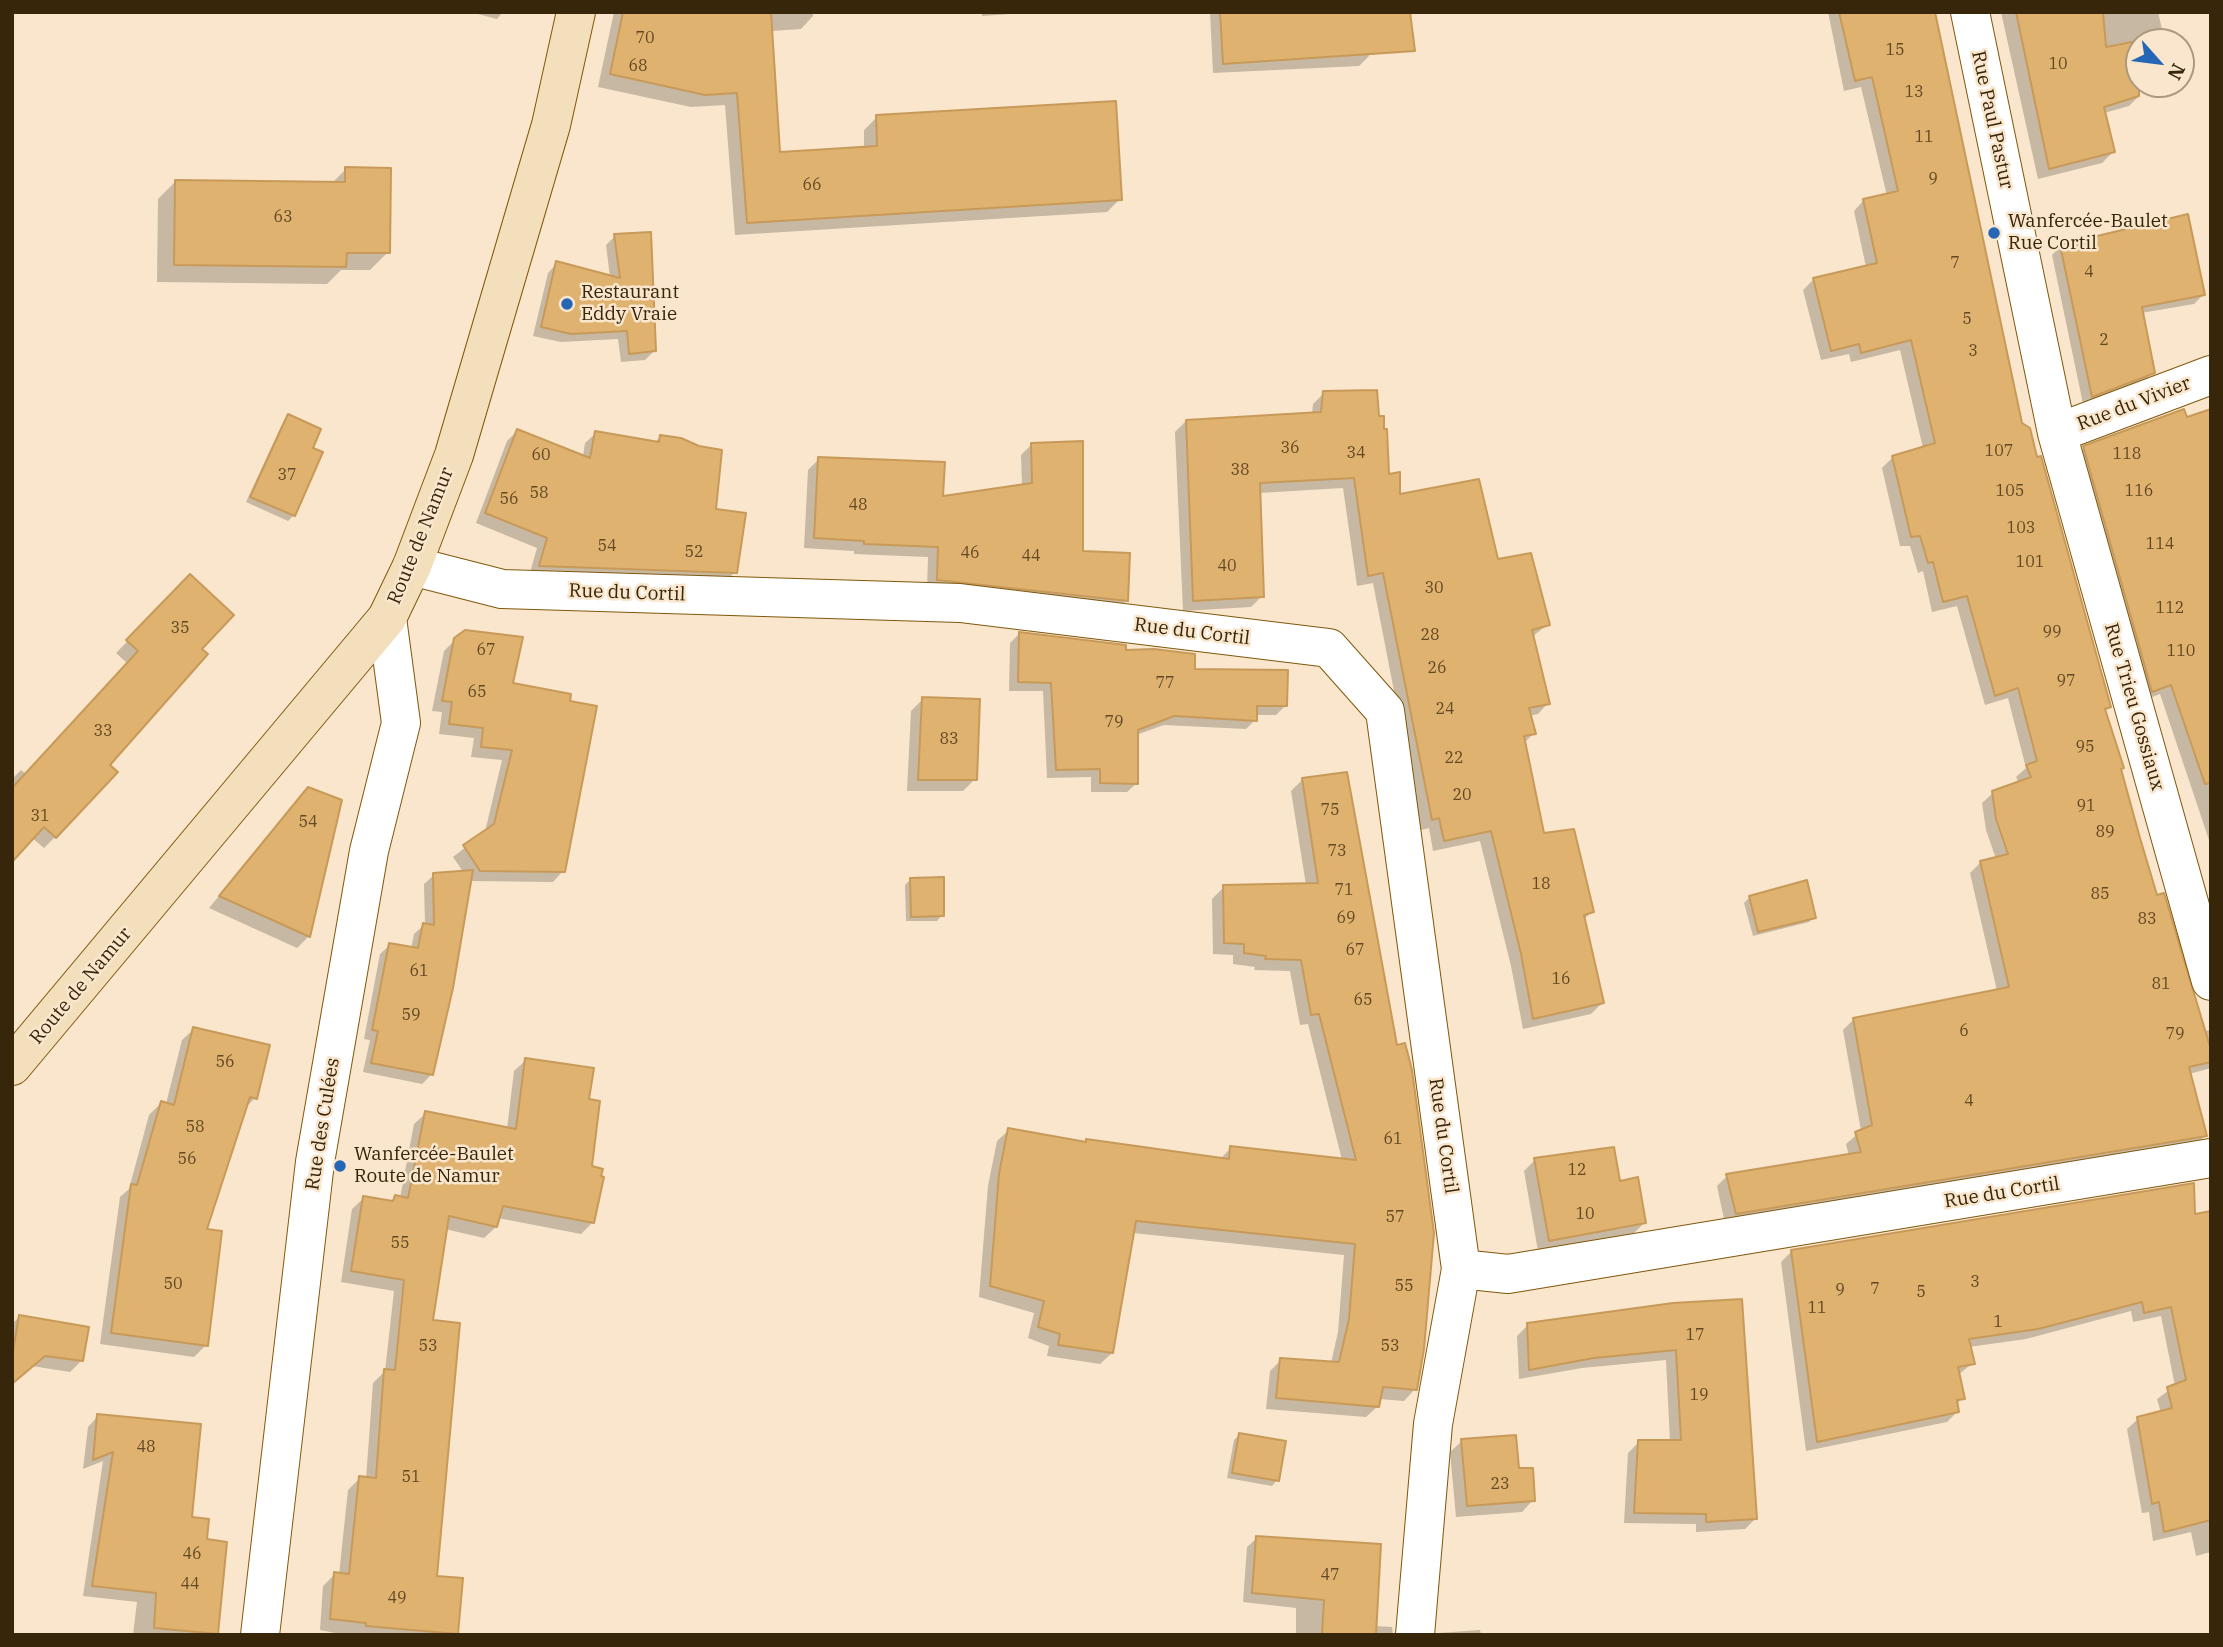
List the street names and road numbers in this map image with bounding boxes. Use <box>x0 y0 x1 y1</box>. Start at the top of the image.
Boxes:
street label: Rue Paul Pastur <box>1966 49 2018 191</box>
street label: Rue du Vivier <box>2074 372 2194 436</box>
street label: Route de Namur <box>383 464 459 608</box>
street label: Rue du Cortil <box>568 580 686 606</box>
street label: Rue du Cortil <box>1133 614 1251 650</box>
street label: Rue Trieu Gossiaux <box>2099 621 2169 793</box>
street label: Route de Namur <box>25 923 137 1049</box>
street label: Rue des Culées <box>301 1056 345 1192</box>
street label: Rue du Cortil <box>1424 1077 1462 1195</box>
street label: Rue du Cortil <box>1943 1173 2061 1213</box>

